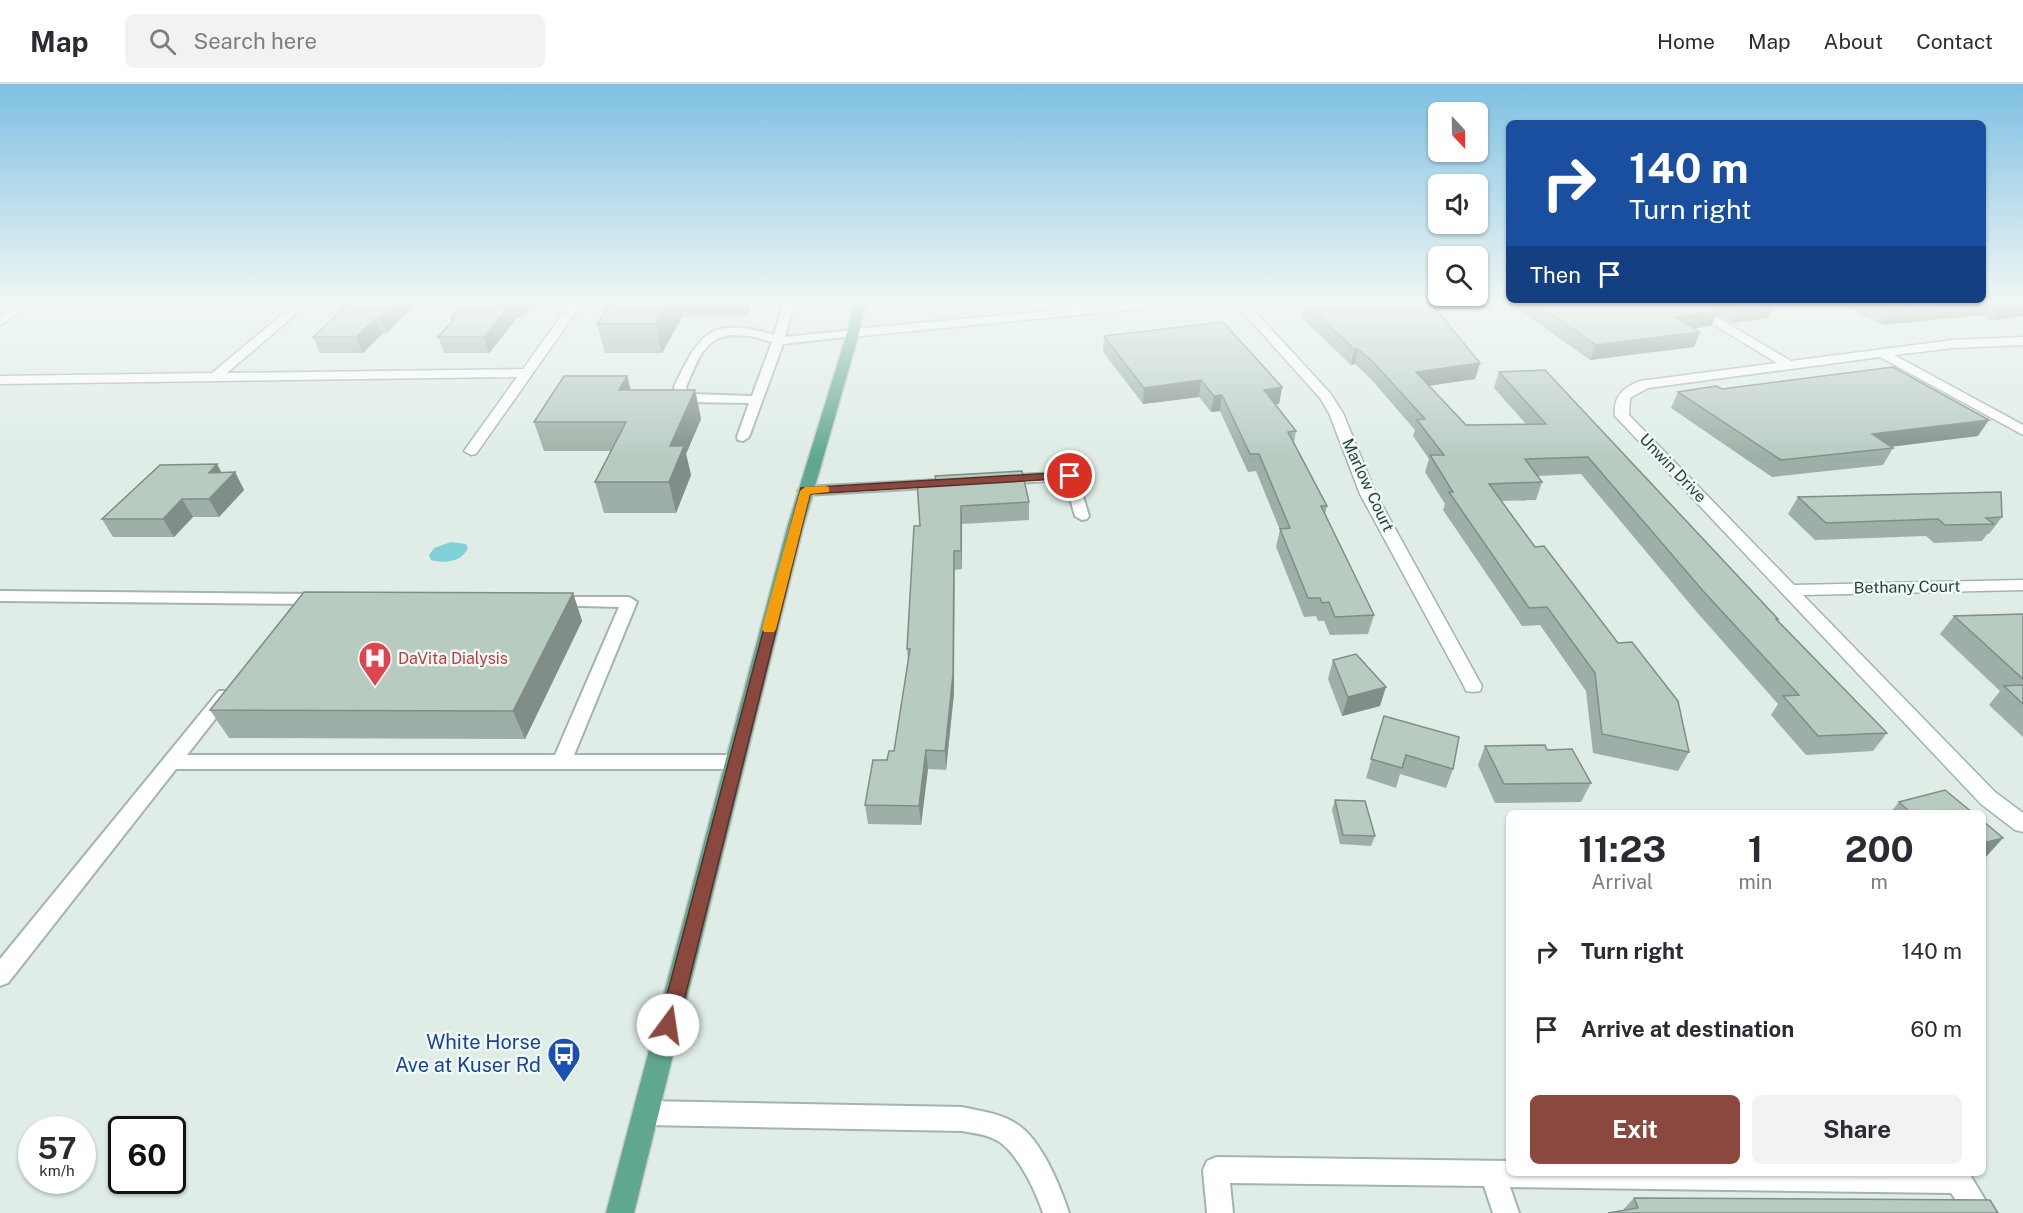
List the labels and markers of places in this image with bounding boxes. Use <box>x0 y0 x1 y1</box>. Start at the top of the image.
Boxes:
pin <box>1044 450 1095 501</box>
hospital icon: DaVita Dialysis <box>357 640 393 687</box>
place label: DaVita Dialysis <box>398 649 508 668</box>
place label: White Horse Ave at Kuser Rd <box>395 1030 541 1077</box>
bus stop icon: White Horse Ave at Kuser Rd <box>546 1036 582 1083</box>

